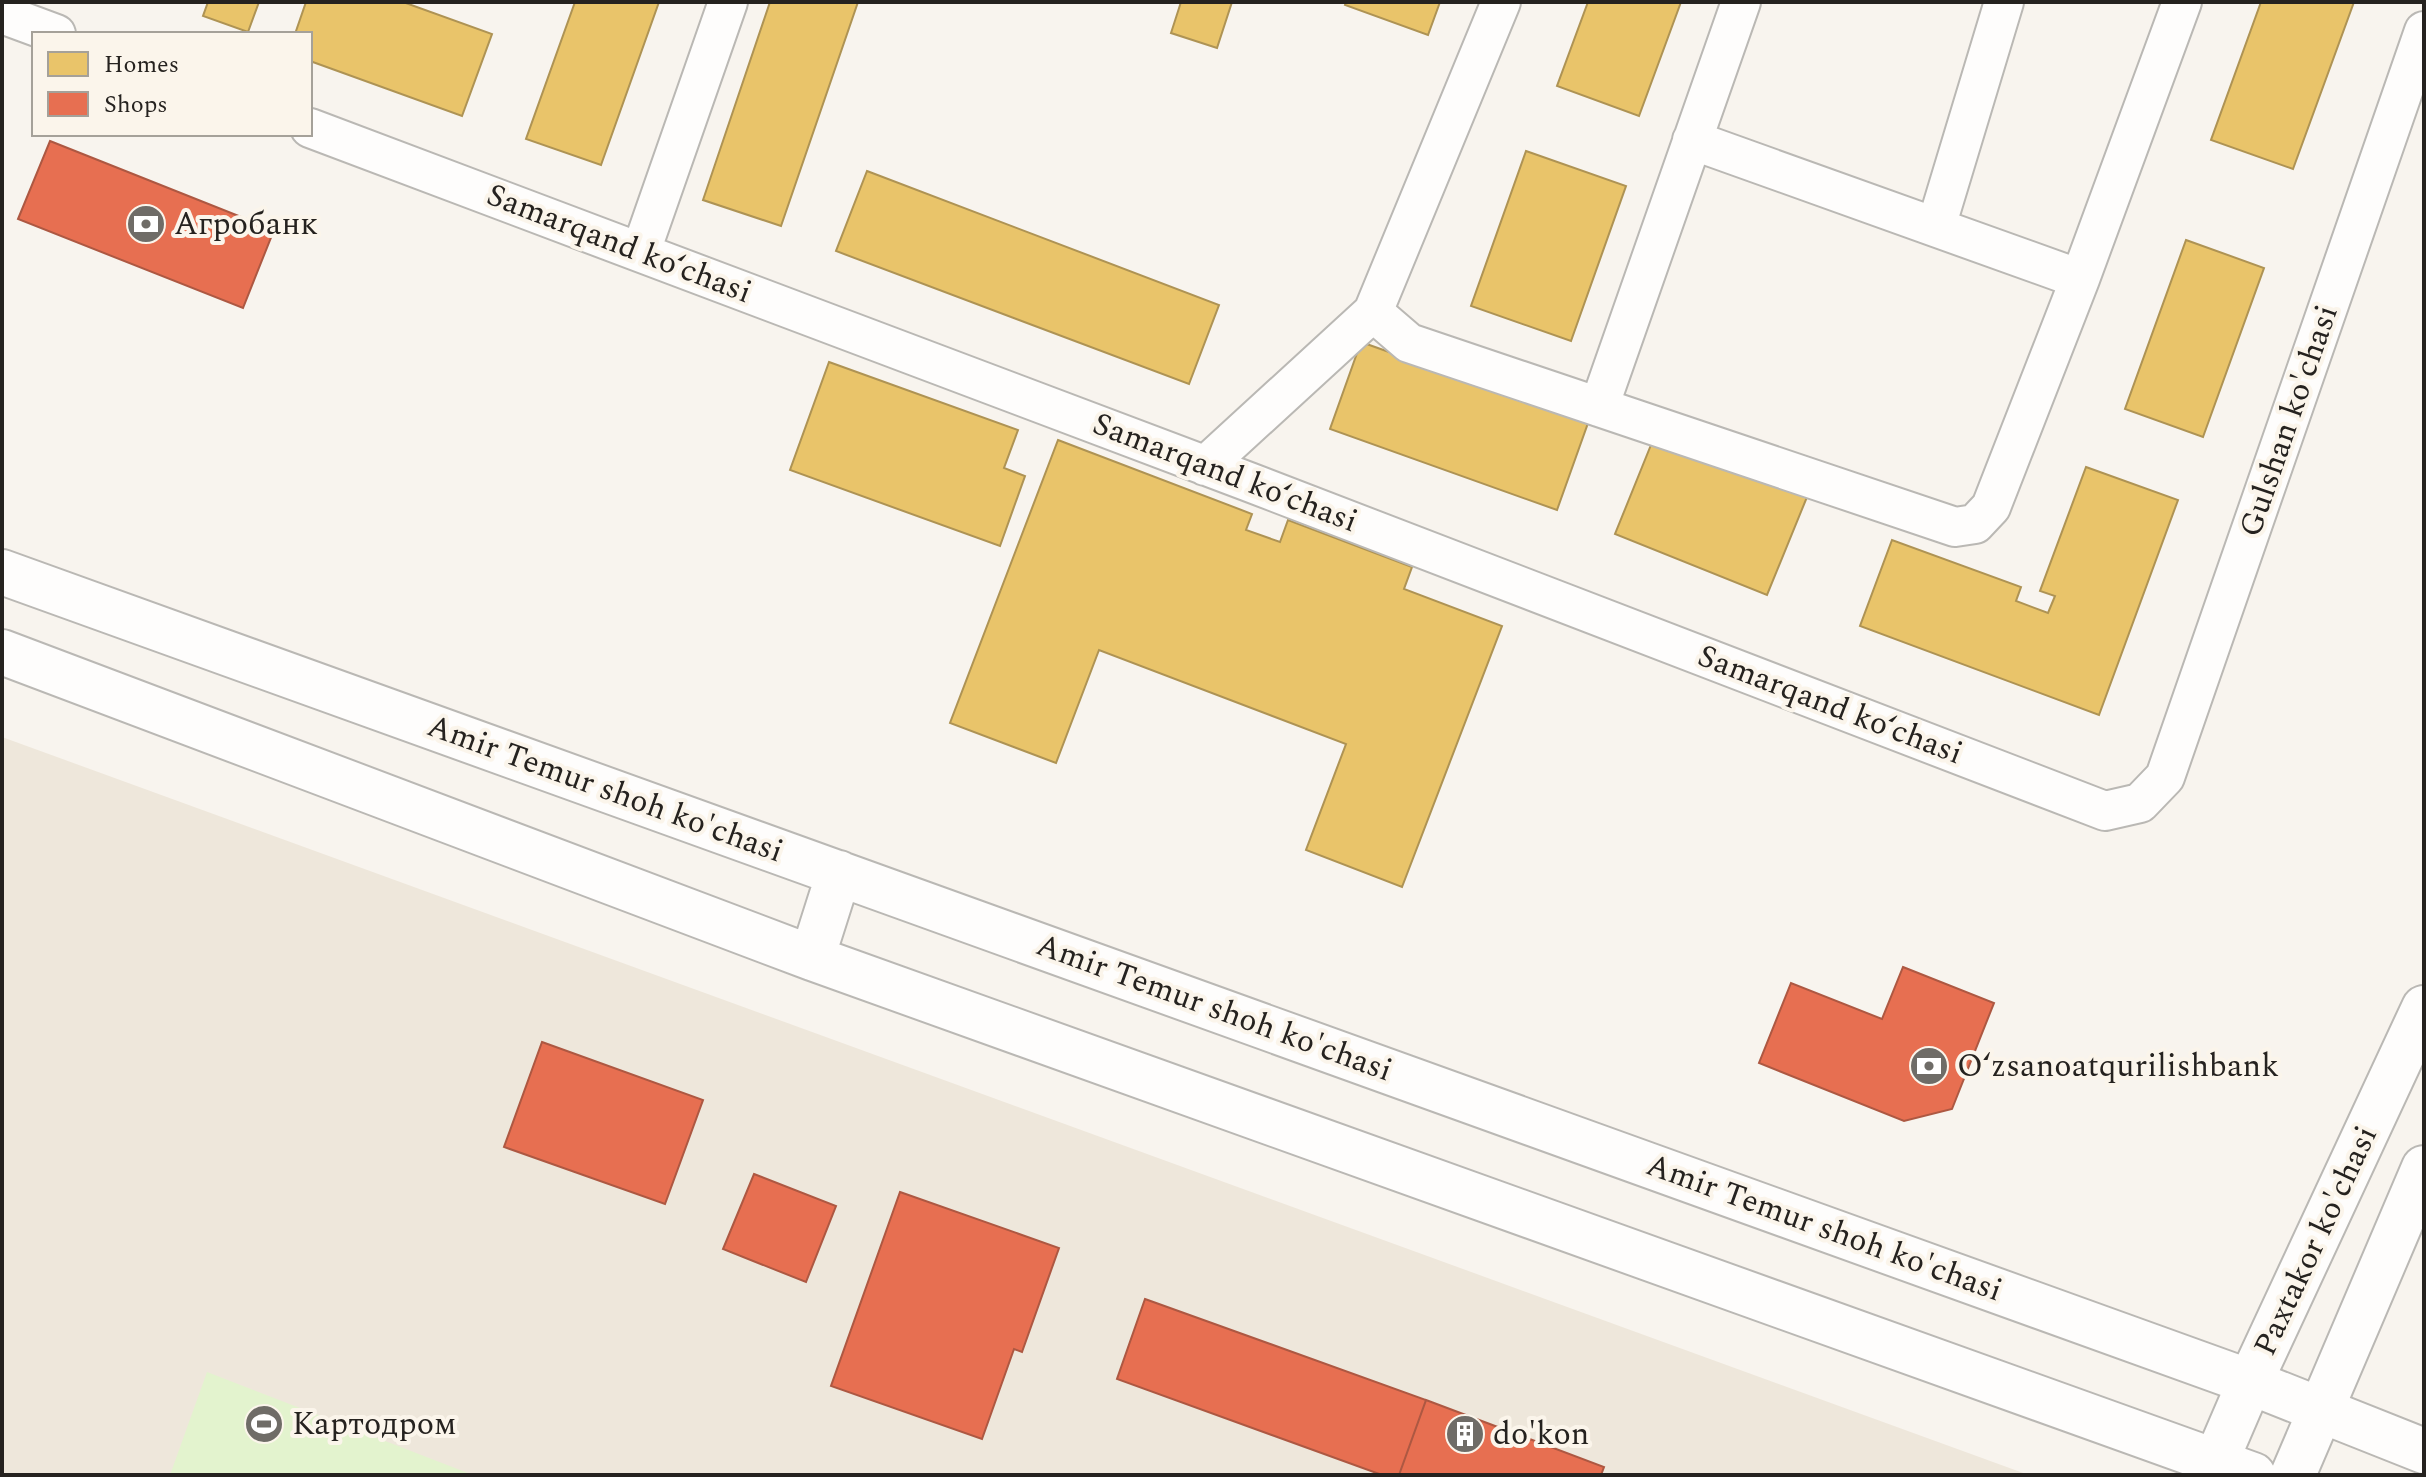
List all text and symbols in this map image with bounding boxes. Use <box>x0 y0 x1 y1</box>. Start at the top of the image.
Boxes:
legend <box>32 32 312 136</box>
text: Homes <box>104 47 179 83</box>
text: Shops <box>104 87 168 123</box>
street label: Samarqand ko‘chasi <box>479 171 759 317</box>
place label: Агробанк <box>174 200 318 249</box>
bank icon: Агробанк <box>125 203 167 245</box>
street label: Gulshan ko'chasi <box>2226 298 2352 544</box>
street label: Samarqand ko‘chasi <box>1085 400 1365 546</box>
street label: Samarqand ko‘chasi <box>1690 632 1970 778</box>
street label: Amir Temur shoh ko'chasi <box>420 702 790 876</box>
street label: Amir Temur shoh ko'chasi <box>1029 921 1399 1095</box>
place label: Oʻzsanoatqurilishbank <box>1957 1042 2279 1091</box>
bank icon: Oʻzsanoatqurilishbank <box>1908 1045 1950 1087</box>
street label: Paxtakor ko'chasi <box>2241 1118 2391 1364</box>
street label: Amir Temur shoh ko'chasi <box>1639 1141 2009 1315</box>
place label: Картодром <box>292 1400 457 1449</box>
sports icon: Картодром <box>243 1403 285 1445</box>
place label: do'kon <box>1493 1410 1589 1459</box>
building icon: do'kon <box>1444 1413 1486 1455</box>

